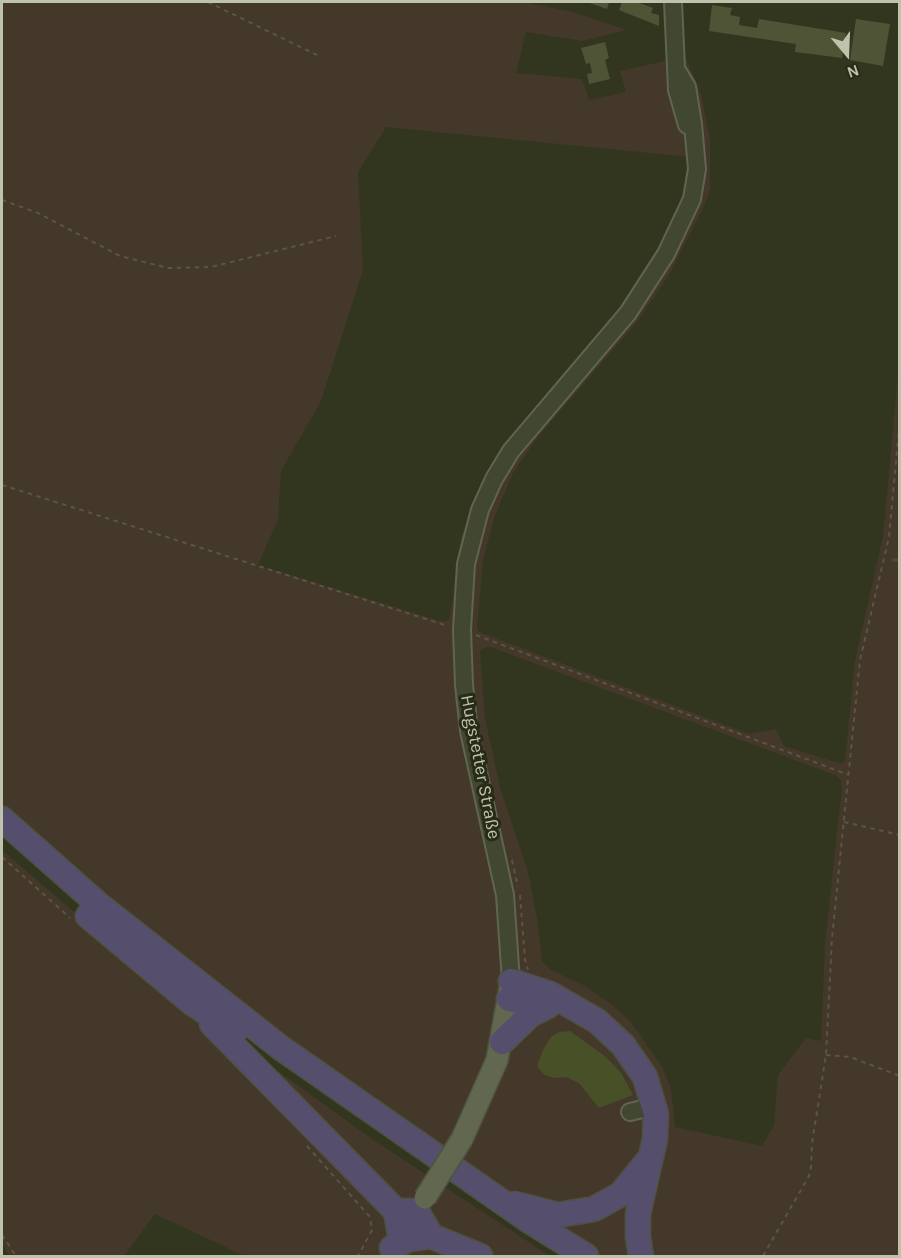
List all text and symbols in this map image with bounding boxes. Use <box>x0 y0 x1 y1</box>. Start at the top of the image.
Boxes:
north arrow <box>817 24 877 84</box>
text: N <box>845 61 862 82</box>
street label: Hugstetter Straße <box>455 693 505 841</box>

